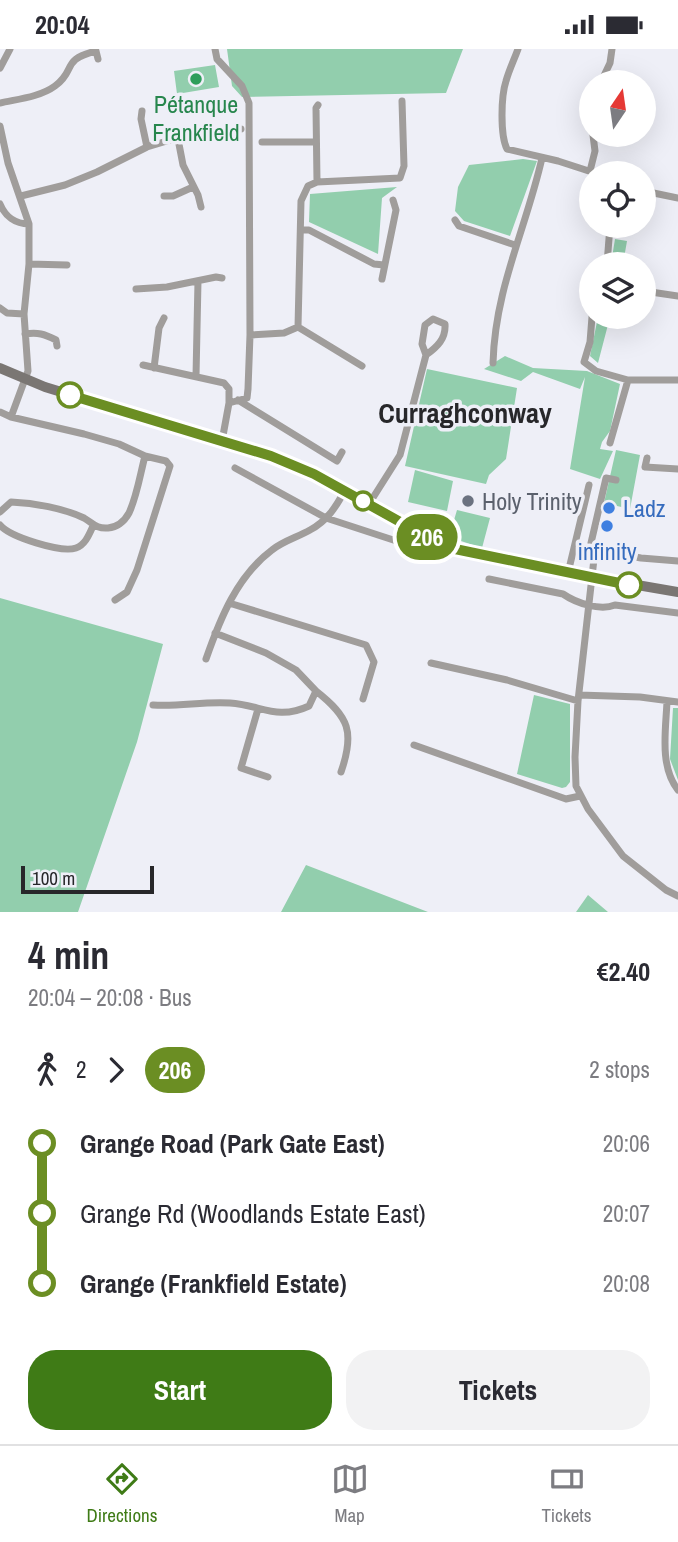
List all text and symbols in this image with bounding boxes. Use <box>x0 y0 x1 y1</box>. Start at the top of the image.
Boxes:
text: 20:04 <box>35 7 90 42</box>
north arrow <box>579 70 656 147</box>
map controls <box>579 70 656 329</box>
marker: Pétanque Frankfield <box>188 71 204 87</box>
place label: Pétanque Frankfield <box>152 88 240 148</box>
button: locate <box>579 161 656 238</box>
button: layers <box>579 252 656 329</box>
unlabelled marker <box>57 382 83 408</box>
district label: Curraghconway <box>378 394 552 432</box>
place label: Holy Trinity <box>482 485 582 517</box>
unlabelled marker <box>353 491 373 511</box>
place label: Ladz <box>623 492 666 524</box>
marker: Holy Trinity <box>460 493 476 509</box>
marker: Ladz <box>601 500 617 516</box>
line badge: 206 <box>387 514 467 560</box>
marker: infinity <box>599 518 615 534</box>
text: 206 <box>411 521 443 553</box>
place label: infinity <box>577 535 637 567</box>
unlabelled marker <box>616 572 642 598</box>
scale bar <box>21 863 154 895</box>
text: 100 m <box>32 865 75 891</box>
text: 4 min <box>28 930 109 981</box>
text: €2.40 <box>597 954 650 989</box>
text: 20:04 – 20:08 · Bus <box>28 982 192 1013</box>
icon: walk <box>28 1051 66 1089</box>
icon: forward <box>97 1051 135 1089</box>
text: 2 <box>76 1054 87 1085</box>
text: 206 <box>159 1054 191 1086</box>
text: 2 stops <box>589 1054 650 1085</box>
text: Grange Road (Park Gate East) <box>80 1126 385 1161</box>
text: 20:06 <box>603 1128 650 1159</box>
text: Grange Rd (Woodlands Estate East) <box>80 1196 426 1231</box>
text: 20:07 <box>603 1198 650 1229</box>
text: Grange (Frankfield Estate) <box>80 1266 347 1301</box>
text: 20:08 <box>603 1268 650 1299</box>
button: Start <box>28 1350 332 1430</box>
button: Tickets <box>346 1350 650 1430</box>
tab: Directions <box>87 1460 158 1528</box>
tab: Map <box>331 1460 369 1528</box>
tab: Tickets <box>542 1460 591 1528</box>

